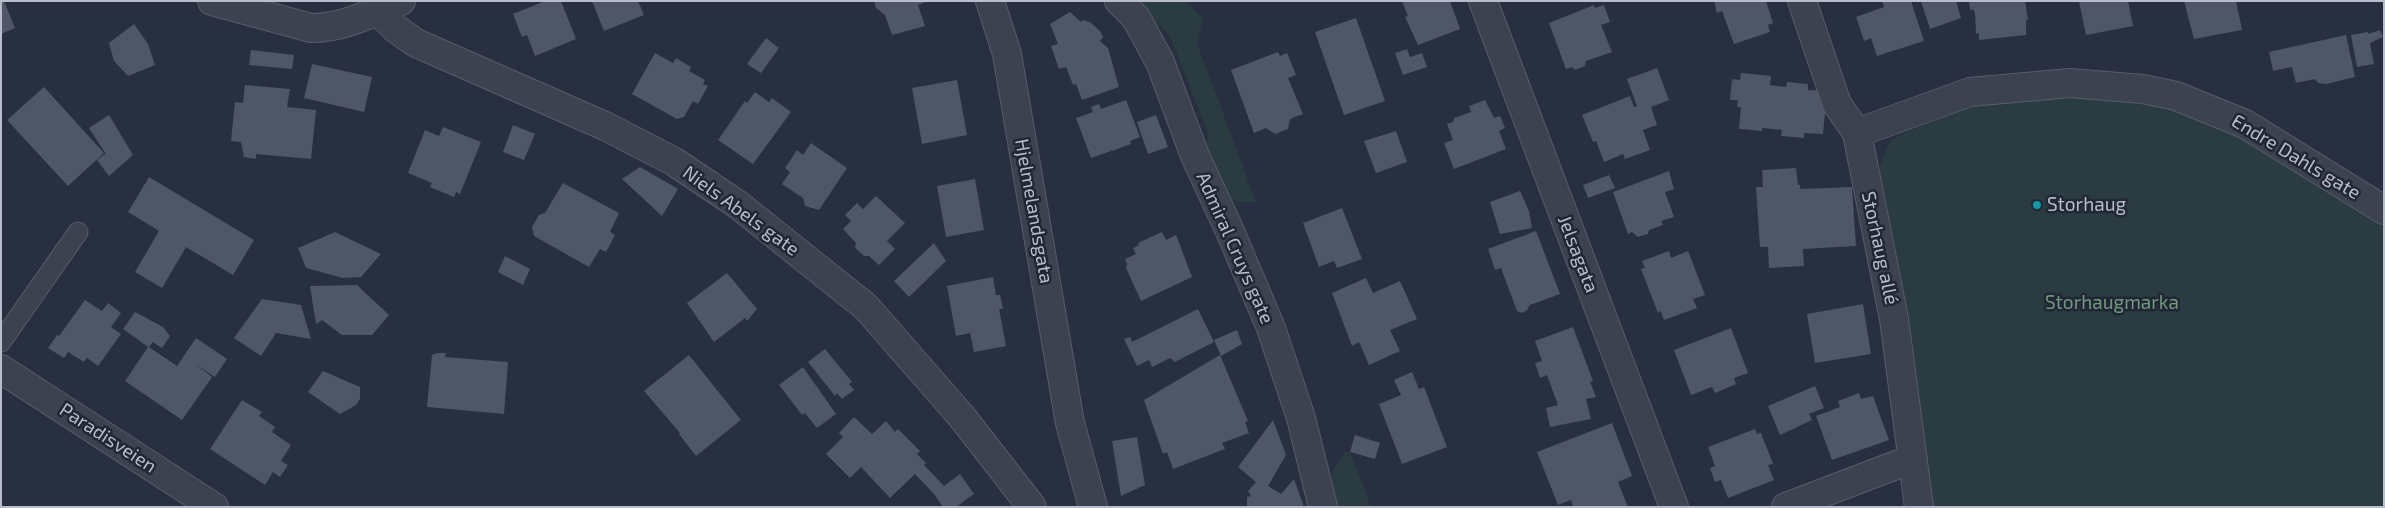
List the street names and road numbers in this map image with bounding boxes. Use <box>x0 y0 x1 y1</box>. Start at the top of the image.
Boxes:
street label: Endre Dahls gate <box>2227 110 2365 204</box>
street label: Hjelmelandsgata <box>1010 137 1058 285</box>
street label: Niels Abels gate <box>678 161 804 261</box>
street label: Admiral Cruys gate <box>1191 169 1279 327</box>
street label: Storhaug allé <box>1857 189 1903 307</box>
street label: Jelsagata <box>1553 212 1603 296</box>
street label: Paradisveien <box>55 398 161 478</box>

